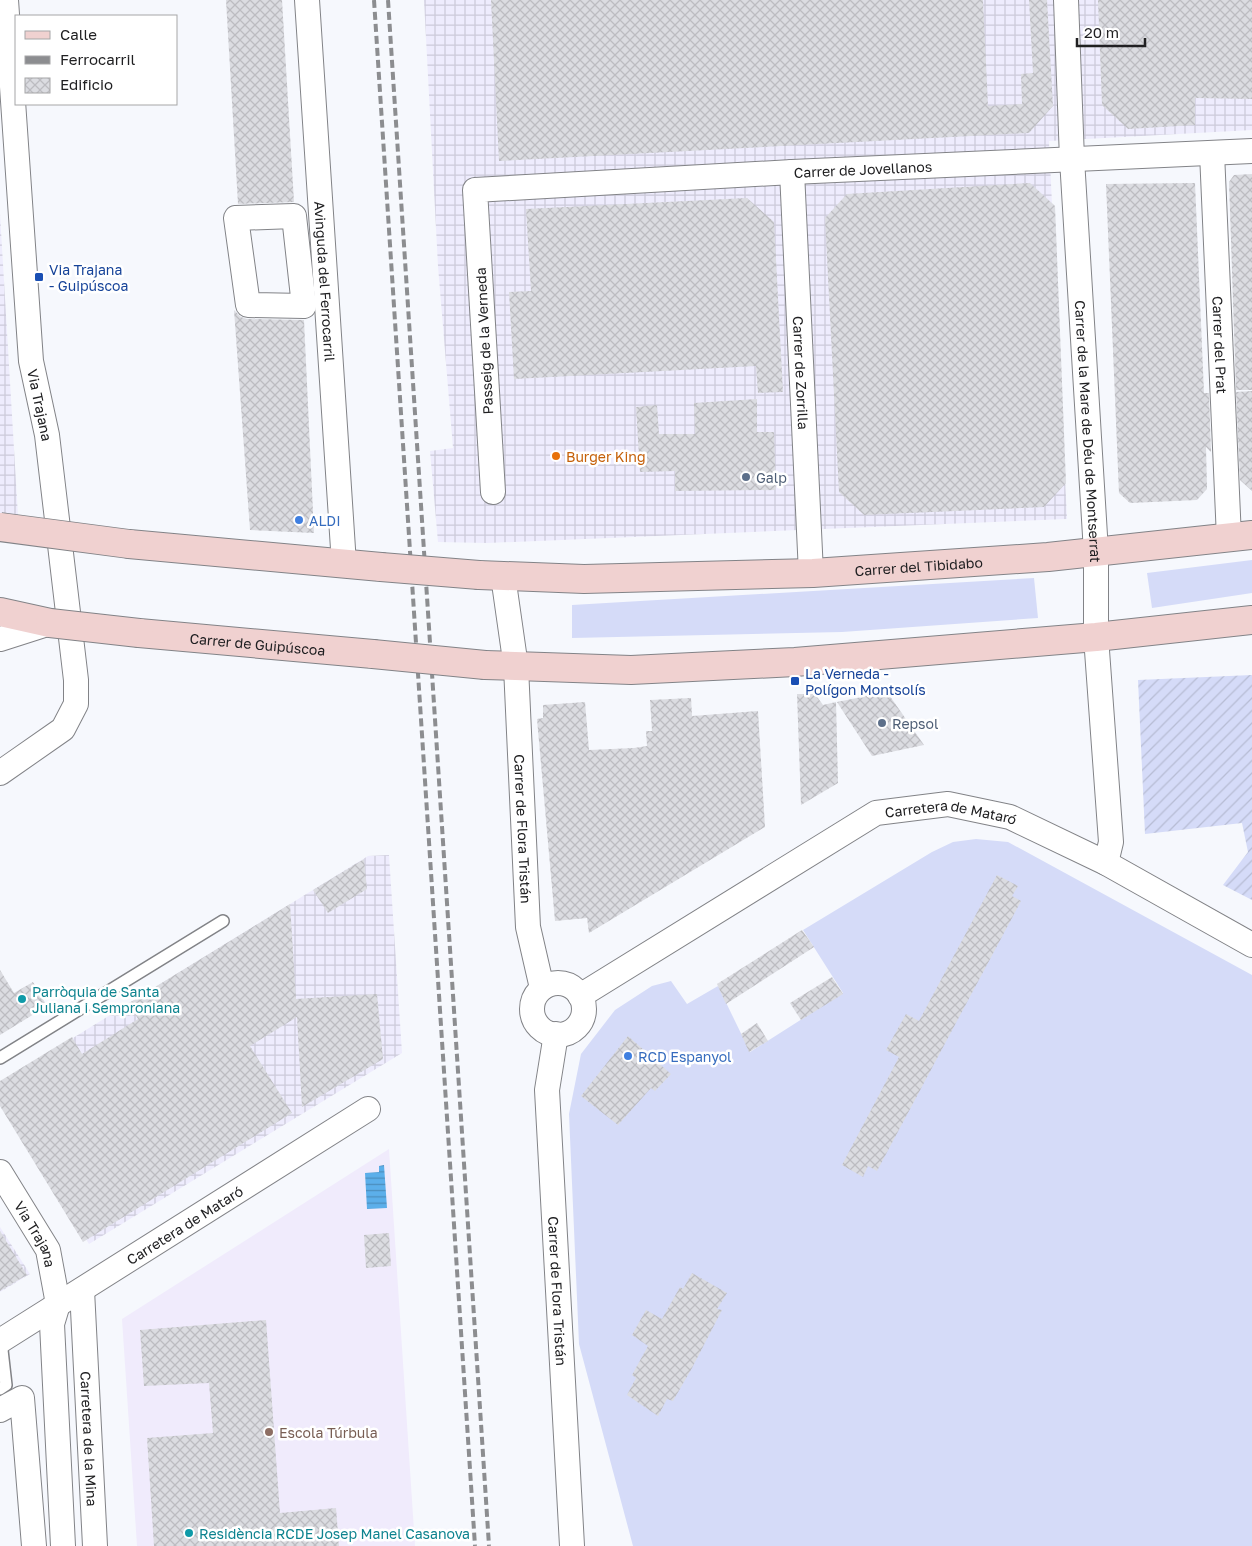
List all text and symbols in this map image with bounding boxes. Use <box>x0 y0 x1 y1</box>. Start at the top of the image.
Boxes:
legend <box>15 15 178 105</box>
scale bar <box>1077 15 1144 47</box>
text: 20 m <box>1084 23 1119 41</box>
text: Calle <box>60 25 97 43</box>
text: Ferrocarril <box>60 50 135 68</box>
text: Edificio <box>60 75 113 93</box>
street label: Carrer de Jovellanos <box>793 157 932 180</box>
street label: Avinguda del Ferrocarril <box>312 201 339 362</box>
place label: Via Trajana - Guipúscoa <box>49 261 128 294</box>
street label: Passeig de la Verneda <box>472 267 496 415</box>
marker: Via Trajana - Guipúscoa <box>33 271 45 283</box>
street label: Carrer del Prat <box>1210 296 1231 394</box>
street label: Carrer de la Mare de Déu de Montserrat <box>1072 300 1105 563</box>
street label: Carrer de Zorrilla <box>790 316 813 430</box>
street label: Via Trajana <box>24 367 56 443</box>
place label: Burger King <box>566 448 646 465</box>
marker: Burger King <box>550 450 562 462</box>
place label: Galp <box>756 469 787 486</box>
marker: Galp <box>740 471 752 483</box>
place label: ALDI <box>309 512 341 529</box>
marker: ALDI <box>293 514 305 526</box>
street label: Carrer del Tibidabo <box>854 553 983 579</box>
street label: Carrer de Guipúscoa <box>189 629 326 658</box>
place label: La Verneda - Polígon Montsolís <box>805 665 926 698</box>
marker: La Verneda - Polígon Montsolís <box>789 675 801 687</box>
place label: Repsol <box>892 715 938 732</box>
marker: Repsol <box>876 717 888 729</box>
street label: Carrer de Flora Tristán <box>512 754 535 904</box>
street label: Carretera de Mataró <box>884 796 1020 828</box>
place label: Parròquia de Santa Juliana i Semproniana <box>32 983 180 1016</box>
marker: Parròquia de Santa Juliana i Semproniana <box>16 993 28 1005</box>
place label: RCD Espanyol <box>638 1048 732 1065</box>
marker: RCD Espanyol <box>622 1050 634 1062</box>
street label: Carretera de Mataró <box>123 1182 246 1268</box>
street label: Via Trajana <box>11 1198 59 1268</box>
street label: Carrer de Flora Tristán <box>545 1216 571 1366</box>
street label: Carretera de la Mina <box>78 1371 101 1507</box>
place label: Escola Túrbula <box>279 1424 378 1441</box>
marker: Escola Túrbula <box>263 1426 275 1438</box>
place label: Residència RCDE Josep Manel Casanova <box>199 1525 470 1542</box>
marker: Residència RCDE Josep Manel Casanova <box>183 1527 195 1539</box>

